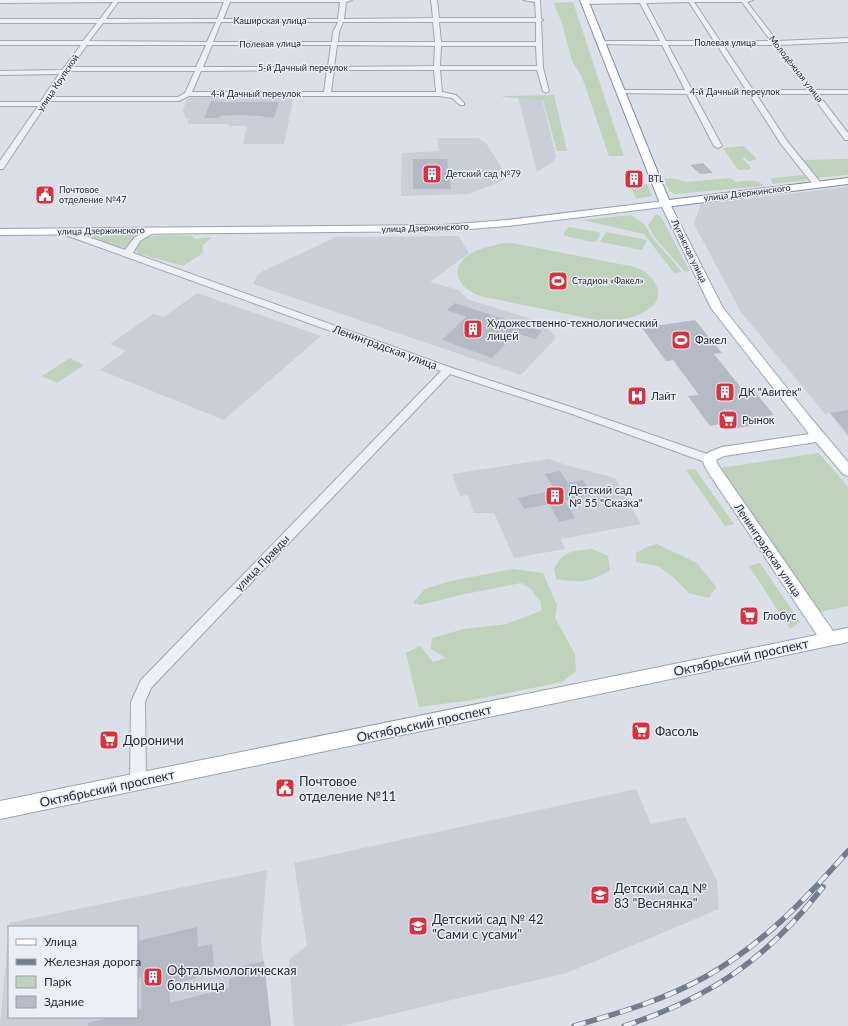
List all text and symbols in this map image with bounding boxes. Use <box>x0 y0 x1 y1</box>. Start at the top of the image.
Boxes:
street label: Каширская улица <box>234 15 306 26</box>
street label: Молодёжная улица <box>767 33 826 104</box>
street label: Полевая улица <box>239 37 301 50</box>
street label: Полевая улица <box>694 37 756 48</box>
street label: улица Крупской <box>34 52 81 113</box>
street label: 5-й Дачный переулок <box>258 62 348 73</box>
street label: 4-й Дачный переулок <box>690 86 780 97</box>
street label: 4-й Дачный переулок <box>211 88 301 99</box>
building icon: Детский сад №79 <box>421 163 443 185</box>
place label: Детский сад №79 <box>446 168 521 179</box>
building icon: BTL <box>623 168 645 190</box>
place label: BTL <box>648 173 664 184</box>
street label: улица Дзержинского <box>703 182 791 203</box>
public building icon: Почтовое отделение №47 <box>34 184 56 206</box>
place label: Почтовое отделение №47 <box>59 184 126 205</box>
street label: Луганская улица <box>669 216 710 284</box>
street label: улица Дзержинского <box>381 220 469 235</box>
street label: улица Дзержинского <box>57 224 145 237</box>
sports icon: Стадион «Факел» <box>547 270 569 292</box>
place label: Стадион «Факел» <box>572 275 644 286</box>
place label: Художественно-технологический лицей <box>487 316 658 342</box>
building icon: Художественно-технологический лицей <box>462 318 484 340</box>
street label: Ленинградская улица <box>330 321 439 371</box>
sports icon: Факел <box>670 329 692 351</box>
place label: Факел <box>695 333 727 346</box>
building icon: ДК "Авитек" <box>714 381 736 403</box>
hospital icon: Лайт <box>626 385 648 407</box>
place label: ДК "Авитек" <box>739 385 801 398</box>
place label: Лайт <box>650 389 677 402</box>
supermarket icon: Рынок <box>717 409 739 431</box>
place label: Рынок <box>742 413 775 426</box>
place label: Детский сад № 55 "Сказка" <box>569 483 643 509</box>
building icon: Детский сад № 55 "Сказка" <box>544 485 566 507</box>
street label: Ленинградская улица <box>732 500 805 599</box>
street label: улица Правды <box>232 532 292 593</box>
supermarket icon: Глобус <box>738 605 760 627</box>
place label: Глобус <box>763 609 796 622</box>
street label: Октябрьский проспект <box>672 635 810 679</box>
street label: Октябрьский проспект <box>355 701 493 745</box>
supermarket icon: Фасоль <box>630 720 652 742</box>
place label: Фасоль <box>655 723 699 739</box>
supermarket icon: Дороничи <box>98 729 120 751</box>
place label: Дороничи <box>123 732 184 748</box>
street label: Октябрьский проспект <box>38 766 176 810</box>
place label: Почтовое отделение №11 <box>299 773 396 804</box>
public building icon: Почтовое отделение №11 <box>274 777 296 799</box>
place label: Детский сад № 83 "Веснянка" <box>614 880 707 911</box>
school or university icon: Детский сад № 83 "Веснянка" <box>589 884 611 906</box>
place label: Детский сад № 42 "Сами с усами" <box>432 911 544 942</box>
school or university icon: Детский сад № 42 "Сами с усами" <box>407 915 429 937</box>
legend <box>8 926 138 1018</box>
text: Улица <box>44 934 77 949</box>
text: Железная дорога <box>44 954 141 969</box>
place label: Офтальмологическая больница <box>167 962 297 993</box>
building icon: Офтальмологическая больница <box>142 966 164 988</box>
text: Парк <box>44 974 72 989</box>
text: Здание <box>44 994 84 1009</box>

